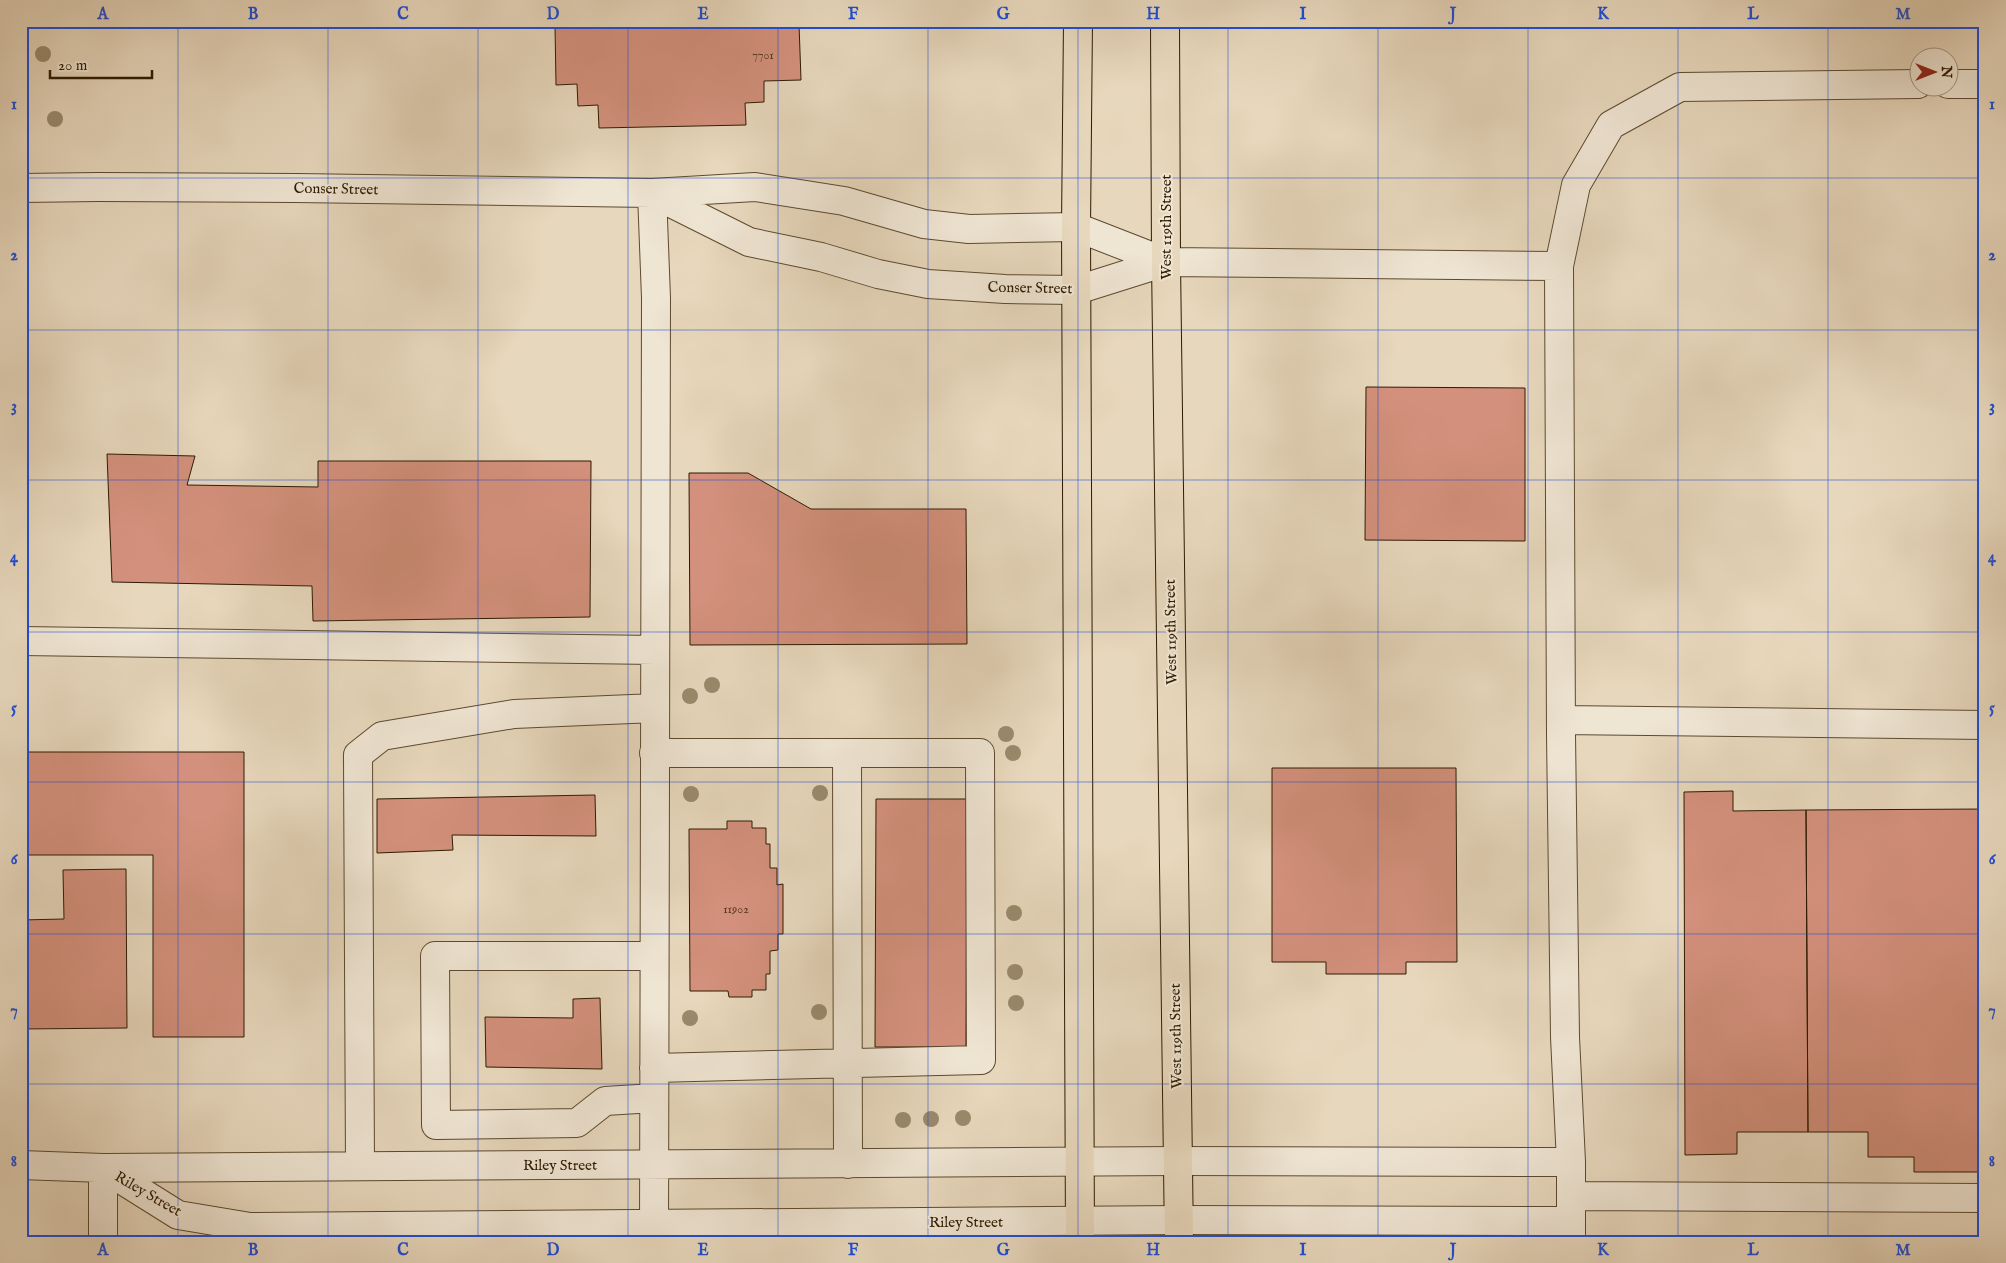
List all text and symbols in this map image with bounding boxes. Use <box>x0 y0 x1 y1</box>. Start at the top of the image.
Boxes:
text: A <box>97 5 110 25</box>
text: B <box>248 5 259 25</box>
text: C <box>397 5 409 25</box>
text: D <box>547 5 560 25</box>
text: E <box>697 5 709 25</box>
text: F <box>848 5 859 25</box>
text: G <box>997 5 1010 25</box>
text: H <box>1146 5 1160 25</box>
text: I <box>1300 5 1307 25</box>
text: J <box>1448 5 1457 25</box>
text: K <box>1597 5 1610 25</box>
text: L <box>1747 5 1759 25</box>
text: M <box>1895 5 1911 25</box>
scale bar <box>50 48 152 80</box>
house number: 7701 <box>752 48 774 63</box>
north arrow <box>1908 48 1958 98</box>
text: 20 m <box>58 56 88 75</box>
text: N <box>1937 65 1955 78</box>
text: 1 <box>11 95 17 115</box>
text: 1 <box>1989 95 1995 115</box>
street label: West 119th Street <box>1157 174 1176 280</box>
street label: Conser Street <box>293 179 379 199</box>
text: 2 <box>10 246 18 266</box>
text: 2 <box>1988 246 1996 266</box>
street label: Conser Street <box>987 278 1073 298</box>
text: 3 <box>11 397 17 417</box>
text: 3 <box>1989 397 1995 417</box>
text: 4 <box>10 548 19 568</box>
text: 4 <box>1988 548 1997 568</box>
street label: West 119th Street <box>1161 579 1181 685</box>
text: 5 <box>11 699 17 719</box>
text: 5 <box>1989 699 1995 719</box>
text: 6 <box>11 850 19 870</box>
text: 6 <box>1989 850 1997 870</box>
house number: 11902 <box>723 902 749 917</box>
street label: West 119th Street <box>1166 983 1186 1089</box>
text: 7 <box>10 1001 18 1021</box>
text: 7 <box>1988 1001 1996 1021</box>
text: 8 <box>11 1152 17 1172</box>
text: 8 <box>1989 1152 1995 1172</box>
street label: Riley Street <box>523 1156 597 1175</box>
street label: Riley Street <box>111 1167 185 1221</box>
street label: Riley Street <box>929 1213 1003 1232</box>
text: A <box>97 1241 110 1261</box>
text: B <box>248 1241 259 1261</box>
text: C <box>397 1241 409 1261</box>
text: D <box>547 1241 560 1261</box>
text: E <box>697 1241 709 1261</box>
text: F <box>848 1241 859 1261</box>
text: G <box>997 1241 1010 1261</box>
text: H <box>1146 1241 1160 1261</box>
text: I <box>1300 1241 1307 1261</box>
text: J <box>1448 1241 1457 1261</box>
text: K <box>1597 1241 1610 1261</box>
text: L <box>1747 1241 1759 1261</box>
text: M <box>1895 1241 1911 1261</box>

